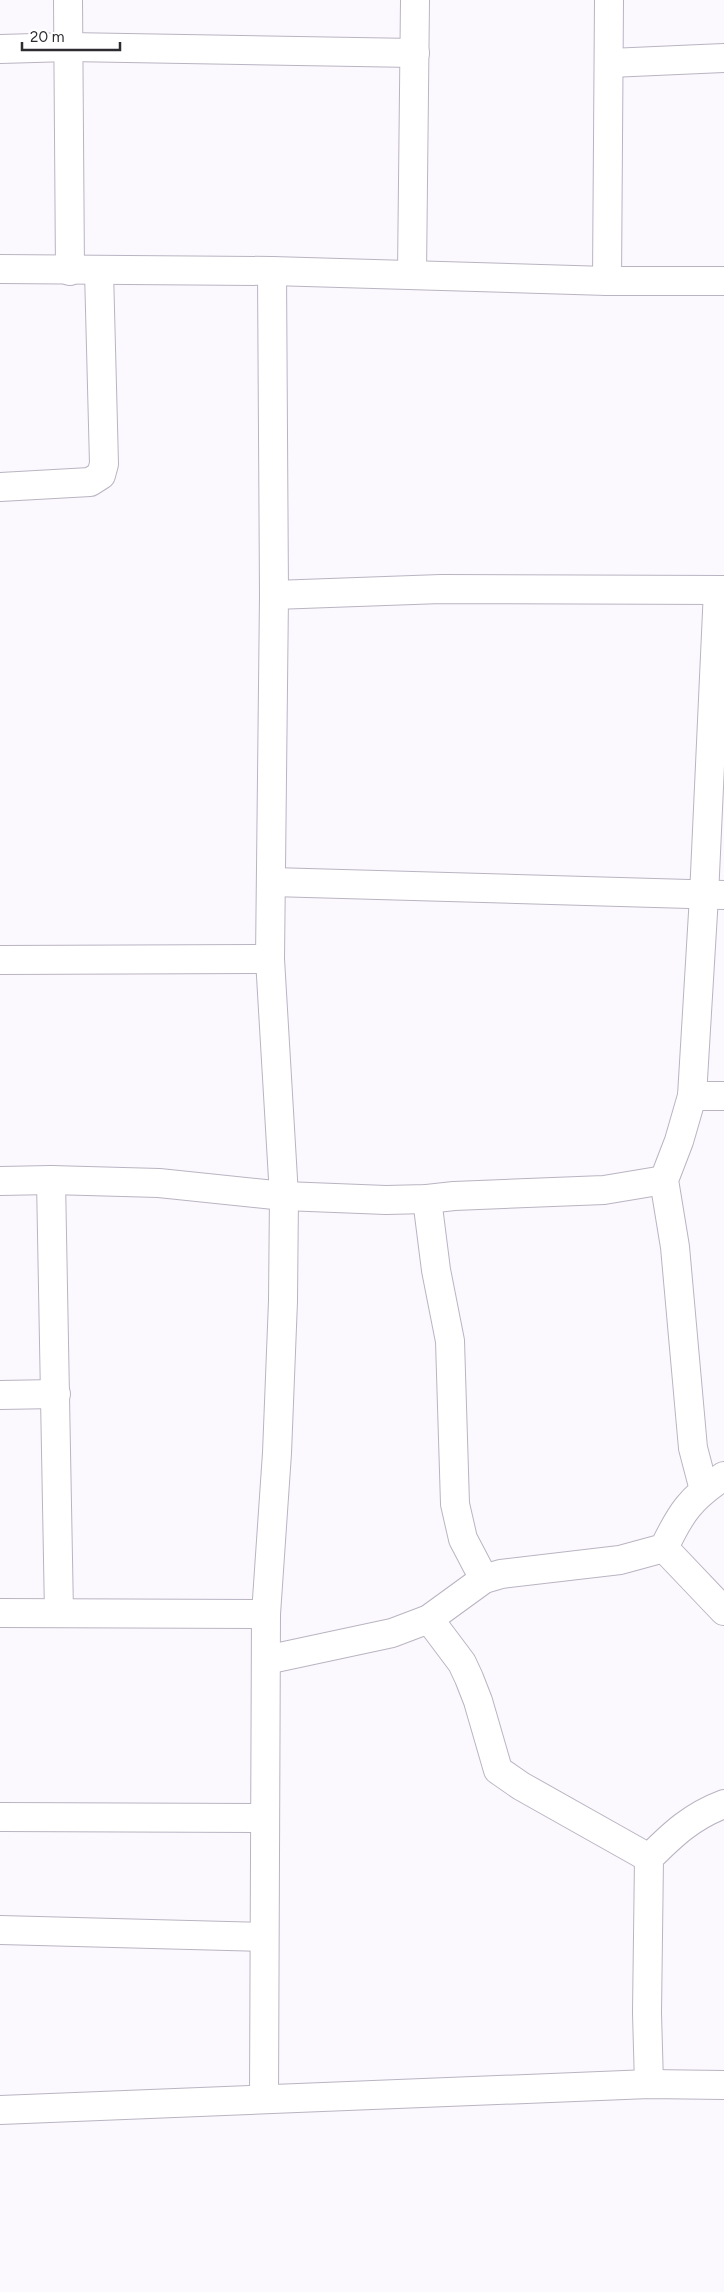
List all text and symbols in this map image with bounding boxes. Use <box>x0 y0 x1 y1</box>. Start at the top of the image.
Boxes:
scale bar <box>22 20 120 52</box>
text: 20 m <box>30 28 64 46</box>

